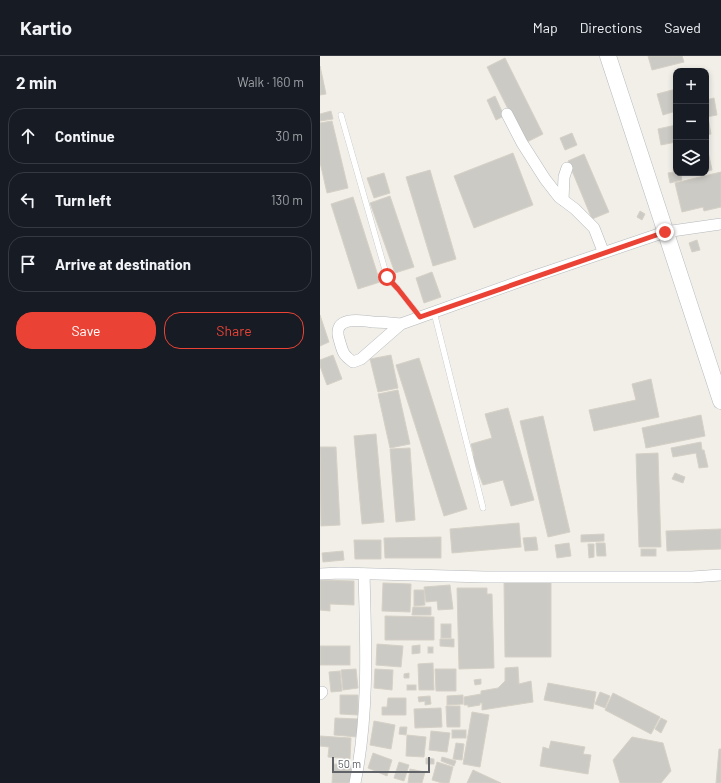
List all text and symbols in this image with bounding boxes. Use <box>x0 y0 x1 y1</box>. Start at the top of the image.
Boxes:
text: Kartio <box>20 16 72 39</box>
text: Map <box>533 19 558 36</box>
text: Directions <box>580 19 642 36</box>
text: Saved <box>664 19 701 36</box>
map controls <box>673 68 709 176</box>
button: + <box>673 68 709 104</box>
text: 2 min <box>16 72 57 92</box>
text: Walk · 160 m <box>237 74 304 90</box>
button: − <box>673 104 709 140</box>
icon: ahead <box>17 125 39 147</box>
text: Continue <box>55 127 115 145</box>
text: 30 m <box>276 128 303 144</box>
button: layers <box>673 140 709 176</box>
icon: left <box>17 189 39 211</box>
text: Turn left <box>55 191 111 209</box>
text: 130 m <box>271 192 303 208</box>
route end <box>656 223 674 241</box>
icon: arrive <box>17 253 39 275</box>
text: Arrive at destination <box>55 255 191 273</box>
route start <box>378 268 396 286</box>
button: Save <box>16 312 156 349</box>
button: Share <box>164 312 304 349</box>
scale bar <box>332 755 430 774</box>
text: 50 m <box>338 757 361 770</box>

